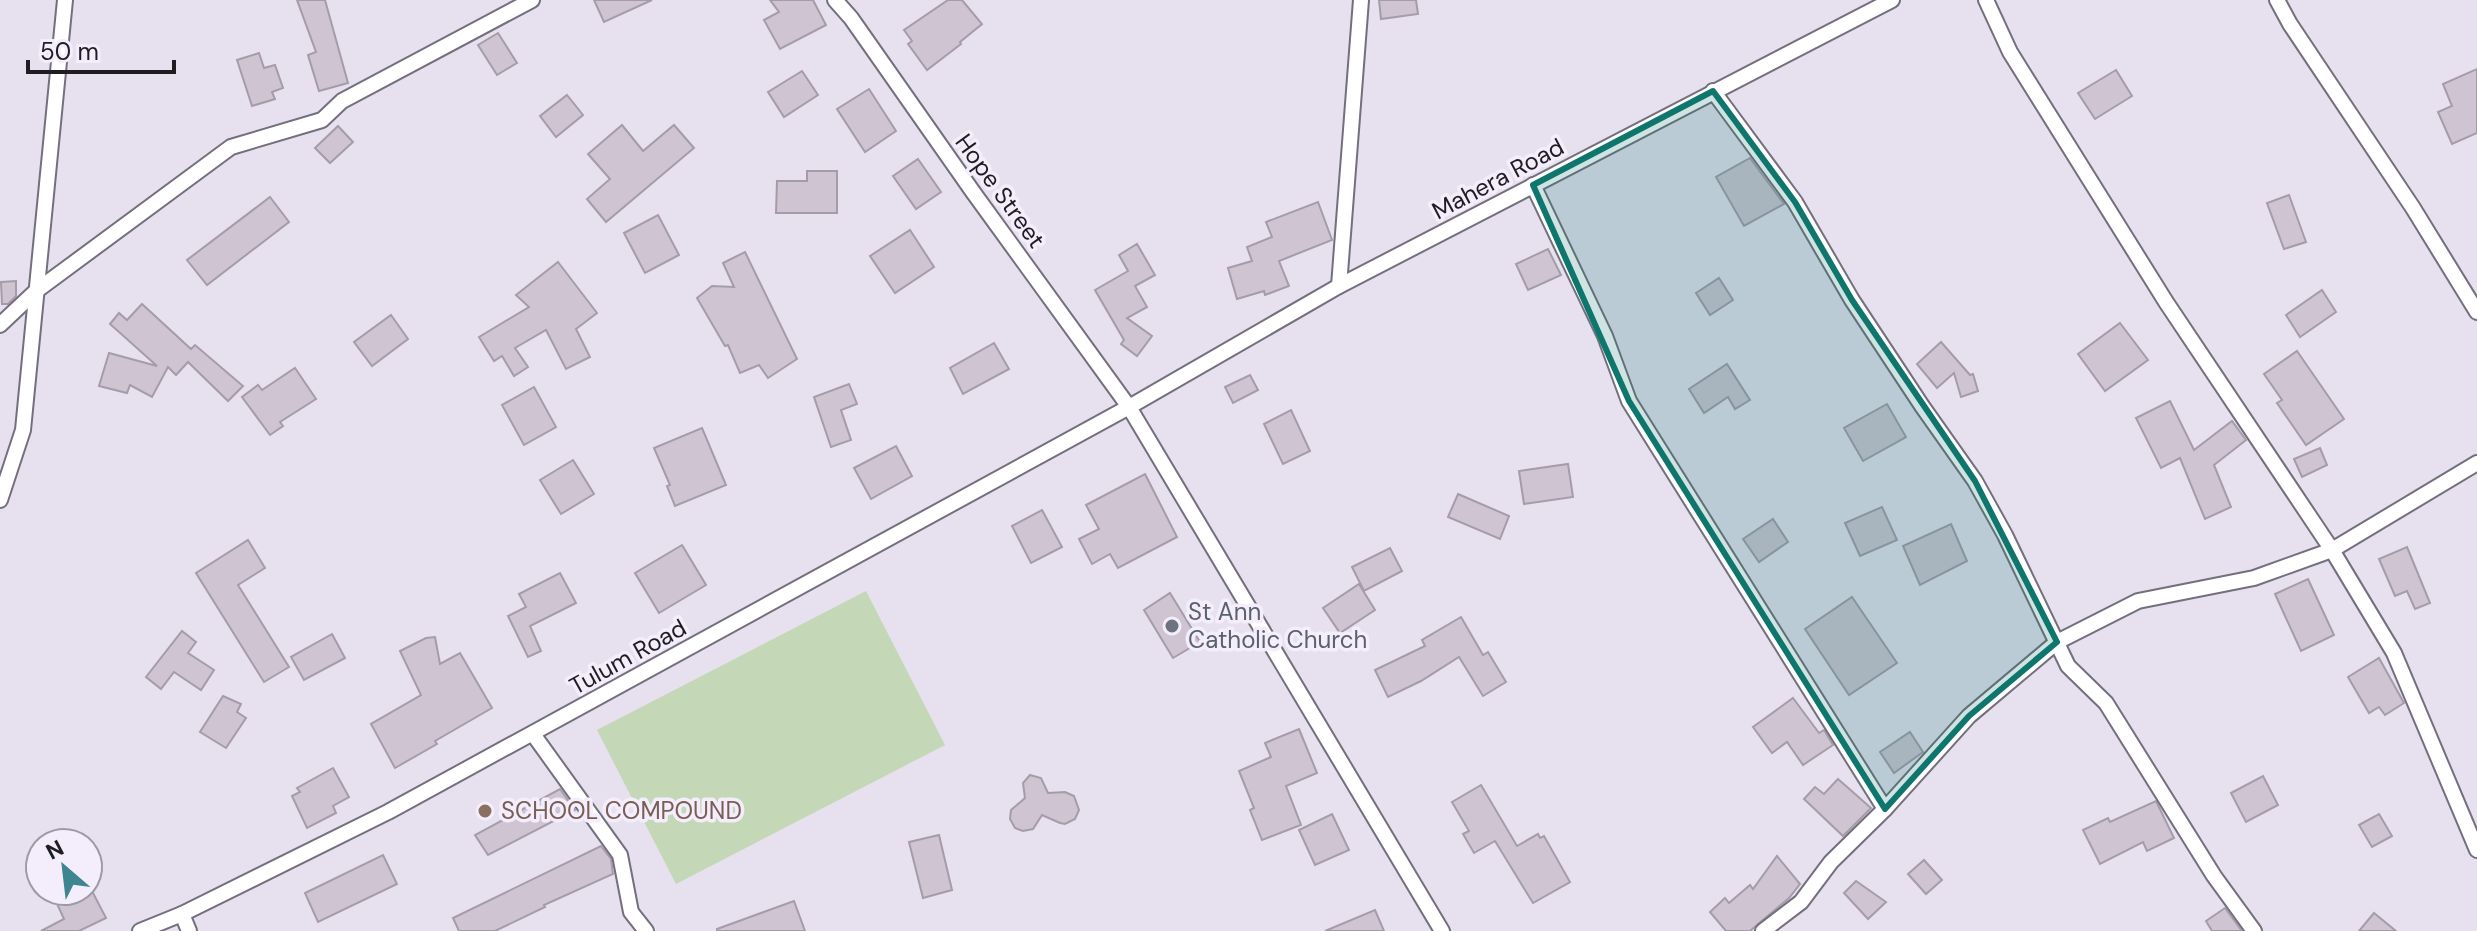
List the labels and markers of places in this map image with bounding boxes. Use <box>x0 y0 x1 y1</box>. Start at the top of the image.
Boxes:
place label: St Ann Catholic Church <box>1188 596 1367 655</box>
marker: St Ann Catholic Church <box>1163 617 1181 635</box>
place label: SCHOOL COMPOUND <box>501 795 742 826</box>
marker: SCHOOL COMPOUND <box>476 802 494 820</box>

